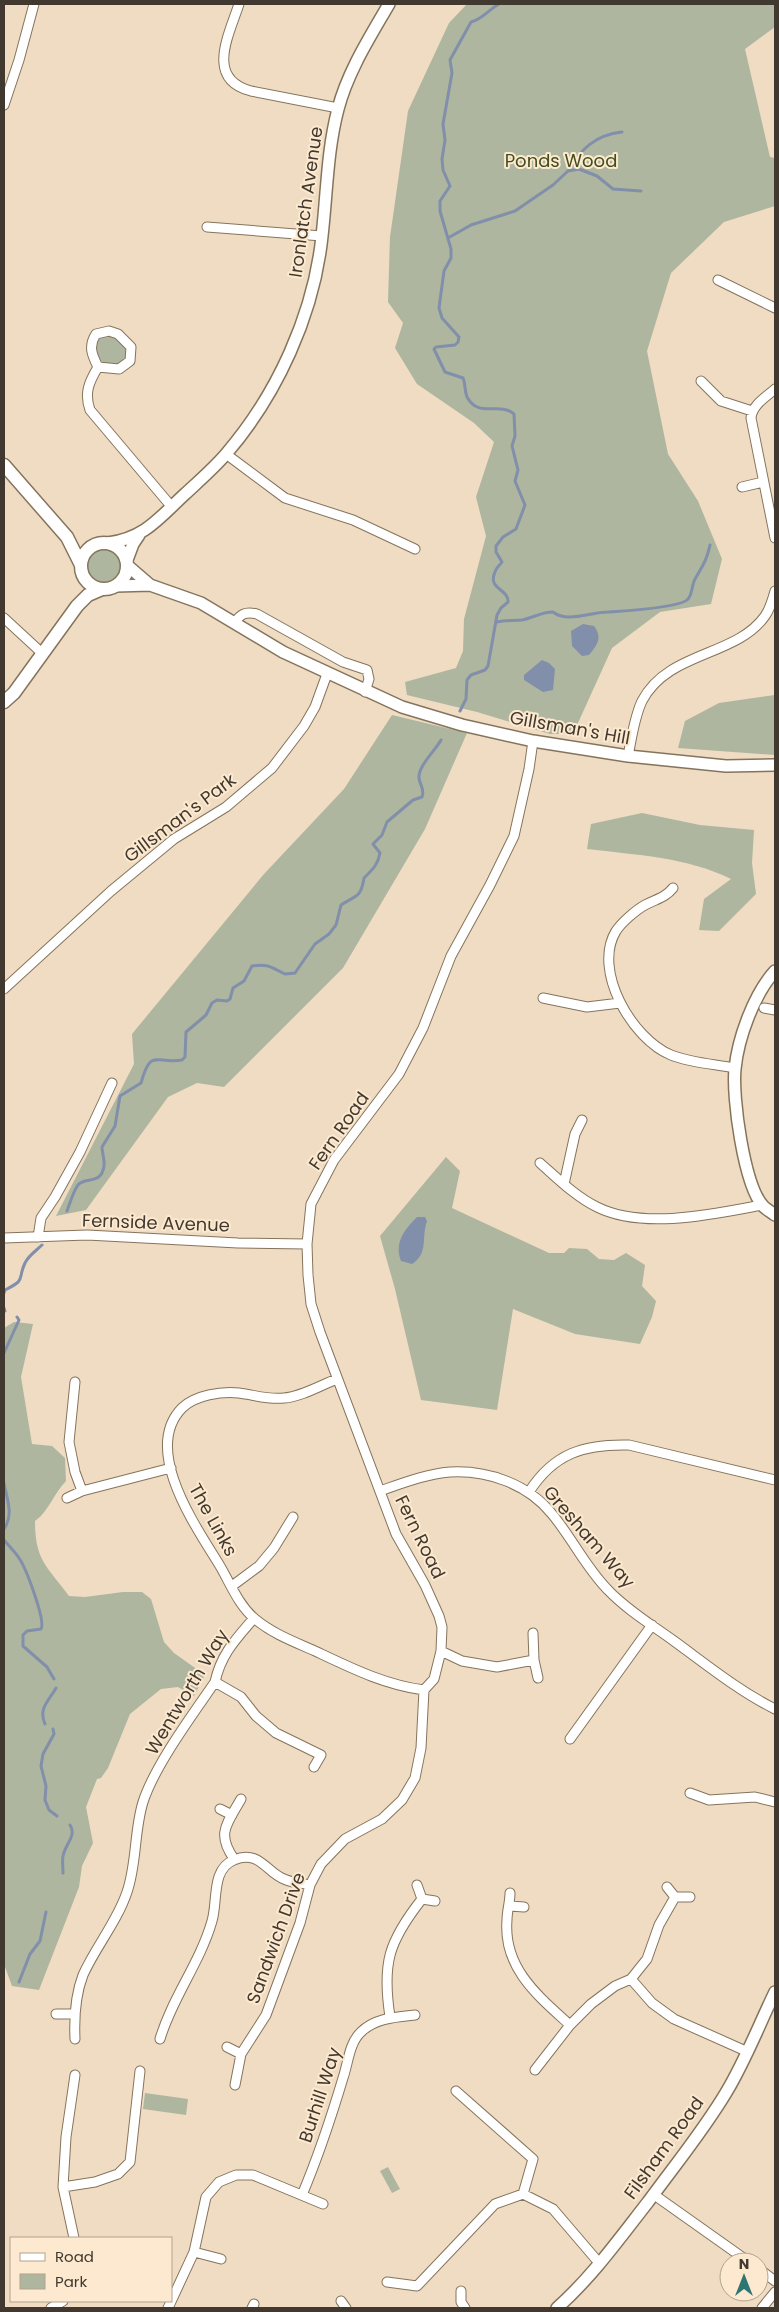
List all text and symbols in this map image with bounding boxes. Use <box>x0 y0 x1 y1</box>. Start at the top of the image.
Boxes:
street label: Ironlatch Avenue <box>283 125 328 279</box>
park label: Ponds Wood <box>505 148 617 173</box>
street label: Gillsman's Hill <box>508 705 632 750</box>
street label: Gillsman's Park <box>118 767 242 868</box>
street label: Fern Road <box>303 1087 375 1175</box>
street label: Fernside Avenue <box>82 1207 230 1238</box>
street label: The Links <box>183 1479 244 1561</box>
street label: Gresham Way <box>538 1480 641 1593</box>
street label: Fern Road <box>389 1491 451 1583</box>
street label: Wentworth Way <box>139 1624 234 1759</box>
street label: Sandwich Drive <box>240 1869 311 2007</box>
street label: Burhill Way <box>292 2044 347 2146</box>
street label: Filsham Road <box>618 2091 709 2204</box>
legend <box>10 2237 172 2302</box>
text: Road <box>55 2246 94 2267</box>
north arrow <box>719 2252 769 2302</box>
text: N <box>739 2254 749 2274</box>
text: Park <box>55 2271 87 2292</box>

